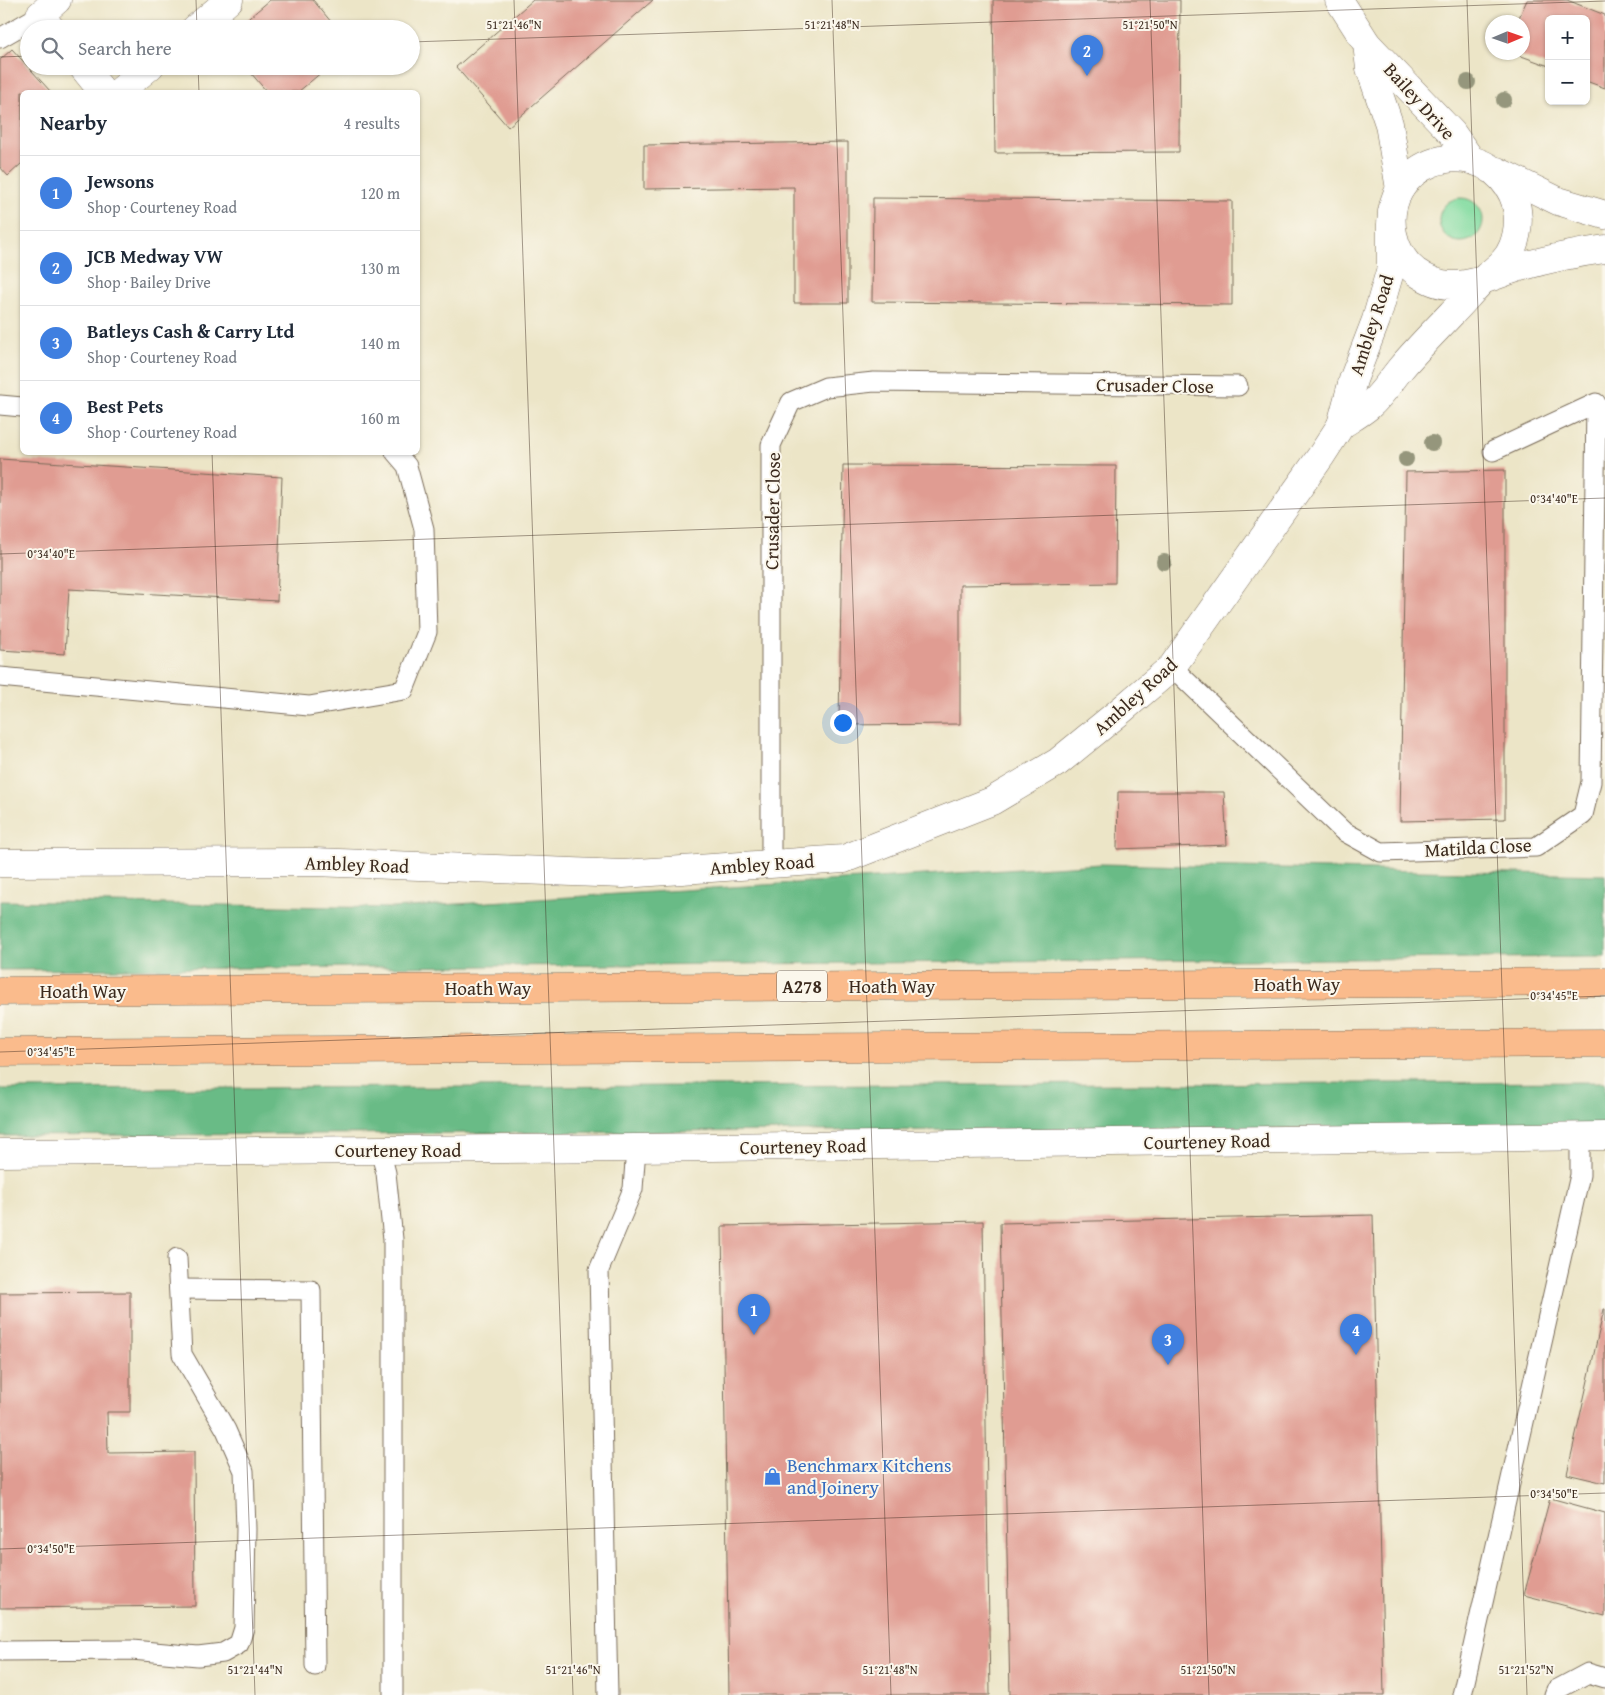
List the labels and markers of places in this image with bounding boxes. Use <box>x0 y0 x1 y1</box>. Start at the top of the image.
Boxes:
pin: 2 <box>1071 35 1103 76</box>
pin: 1 <box>738 1294 770 1335</box>
pin: 4 <box>1340 1314 1372 1355</box>
pin: 3 <box>1152 1324 1184 1365</box>
place label: Benchmarx Kitchens and Joinery <box>787 1451 952 1501</box>
shop icon: Benchmarx Kitchens and Joinery <box>763 1466 783 1486</box>

